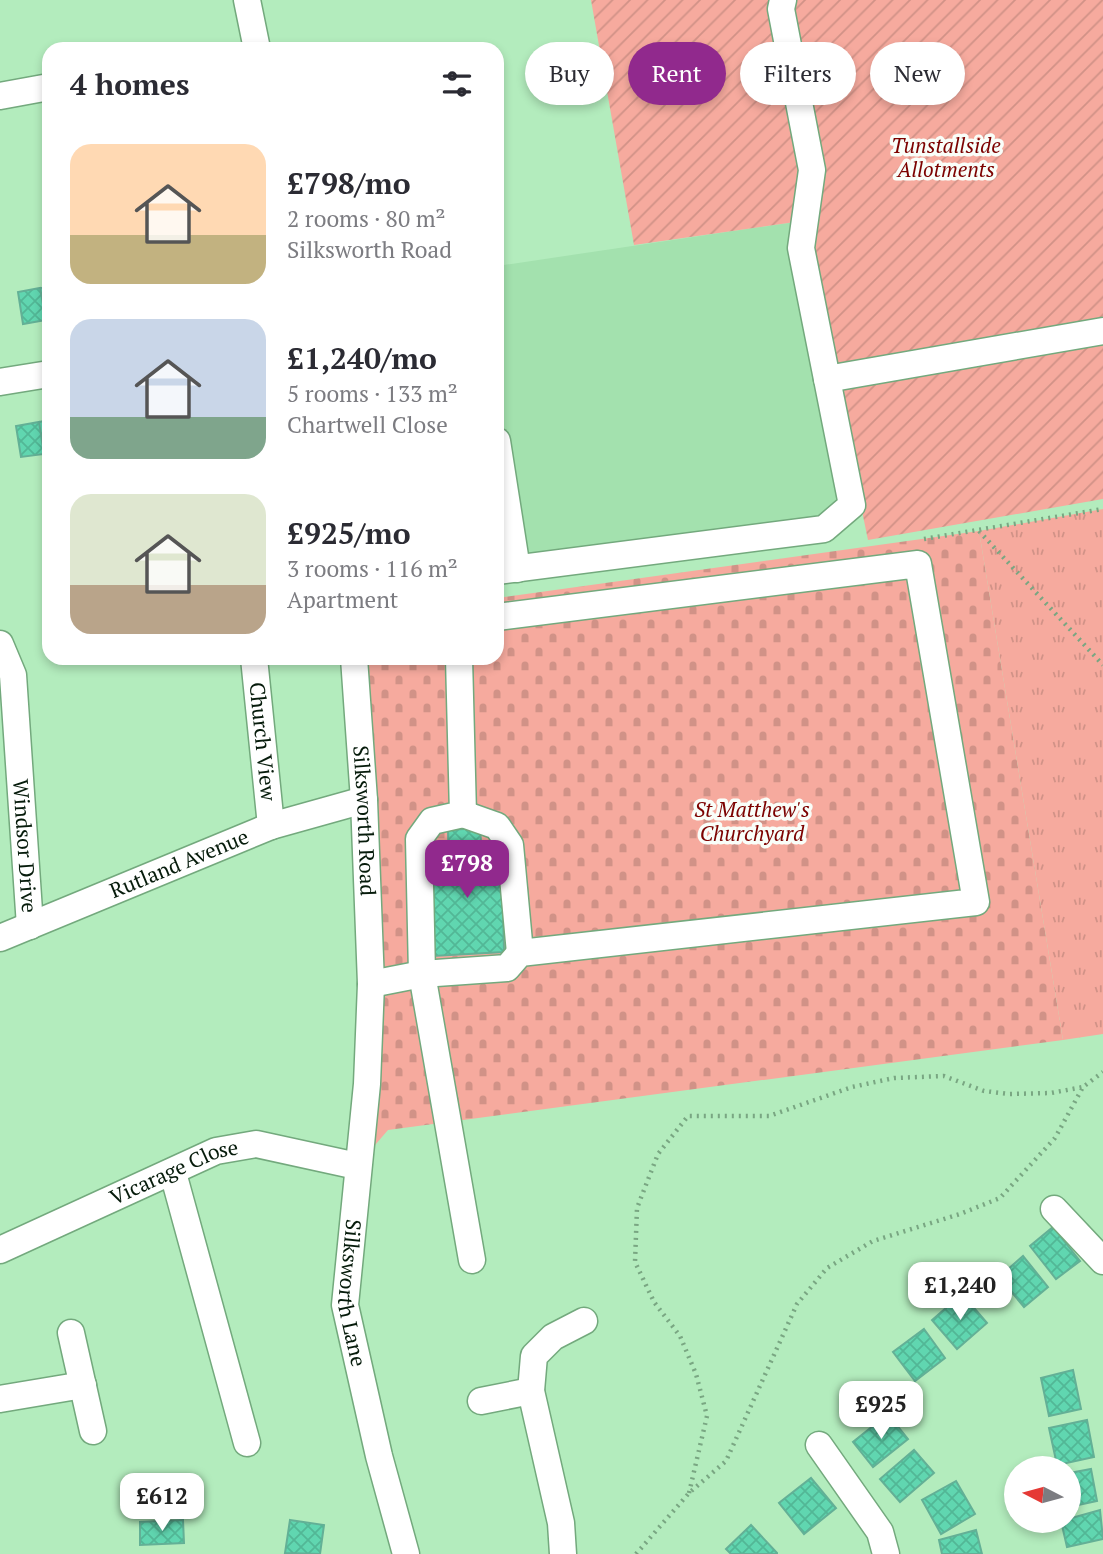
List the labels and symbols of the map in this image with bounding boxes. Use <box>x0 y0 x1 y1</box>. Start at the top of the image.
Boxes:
park label: Tunstallside Allotments <box>891 131 1001 183</box>
street label: Church View <box>244 681 283 803</box>
street label: Silksworth Road <box>347 744 383 897</box>
street label: Windsor Drive <box>7 778 44 914</box>
park label: St Matthew's Churchyard <box>694 795 810 847</box>
street label: Rutland Avenue <box>105 822 253 904</box>
pin: £798 <box>426 841 508 900</box>
street label: Vicarage Close <box>105 1132 240 1211</box>
street label: Silksworth Lane <box>332 1218 373 1369</box>
pin: £1,240 <box>903 1262 1017 1322</box>
pin: £925 <box>840 1382 922 1441</box>
north arrow <box>1004 1456 1082 1533</box>
pin: £612 <box>121 1474 203 1533</box>

